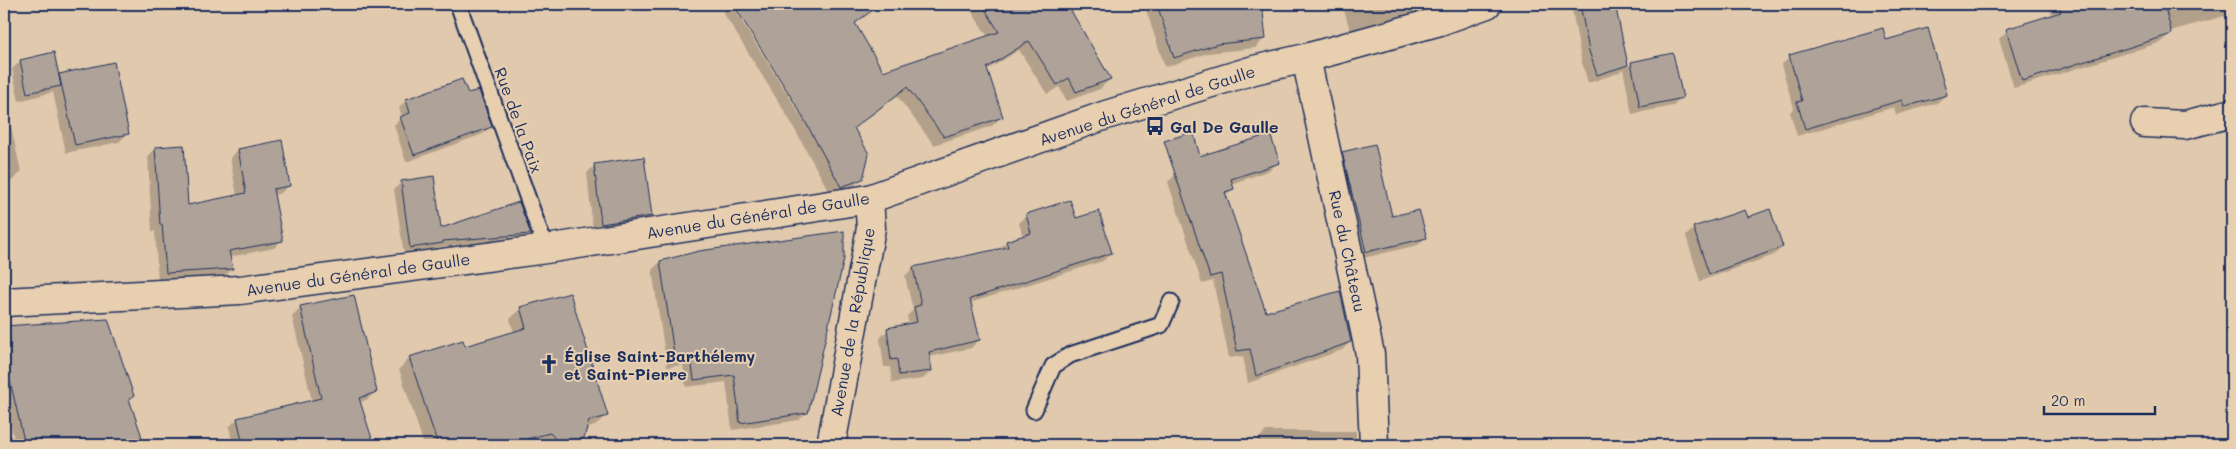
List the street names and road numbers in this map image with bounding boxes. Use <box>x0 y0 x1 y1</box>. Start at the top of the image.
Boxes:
street label: Avenue du Général de Gaulle <box>1036 60 1258 150</box>
street label: Rue de la Paix <box>490 64 548 176</box>
street label: Avenue du Général de Gaulle <box>645 187 871 243</box>
street label: Rue du Château <box>1325 188 1371 314</box>
street label: Avenue de la République <box>825 226 879 418</box>
street label: Avenue du Général de Gaulle <box>245 248 471 300</box>

